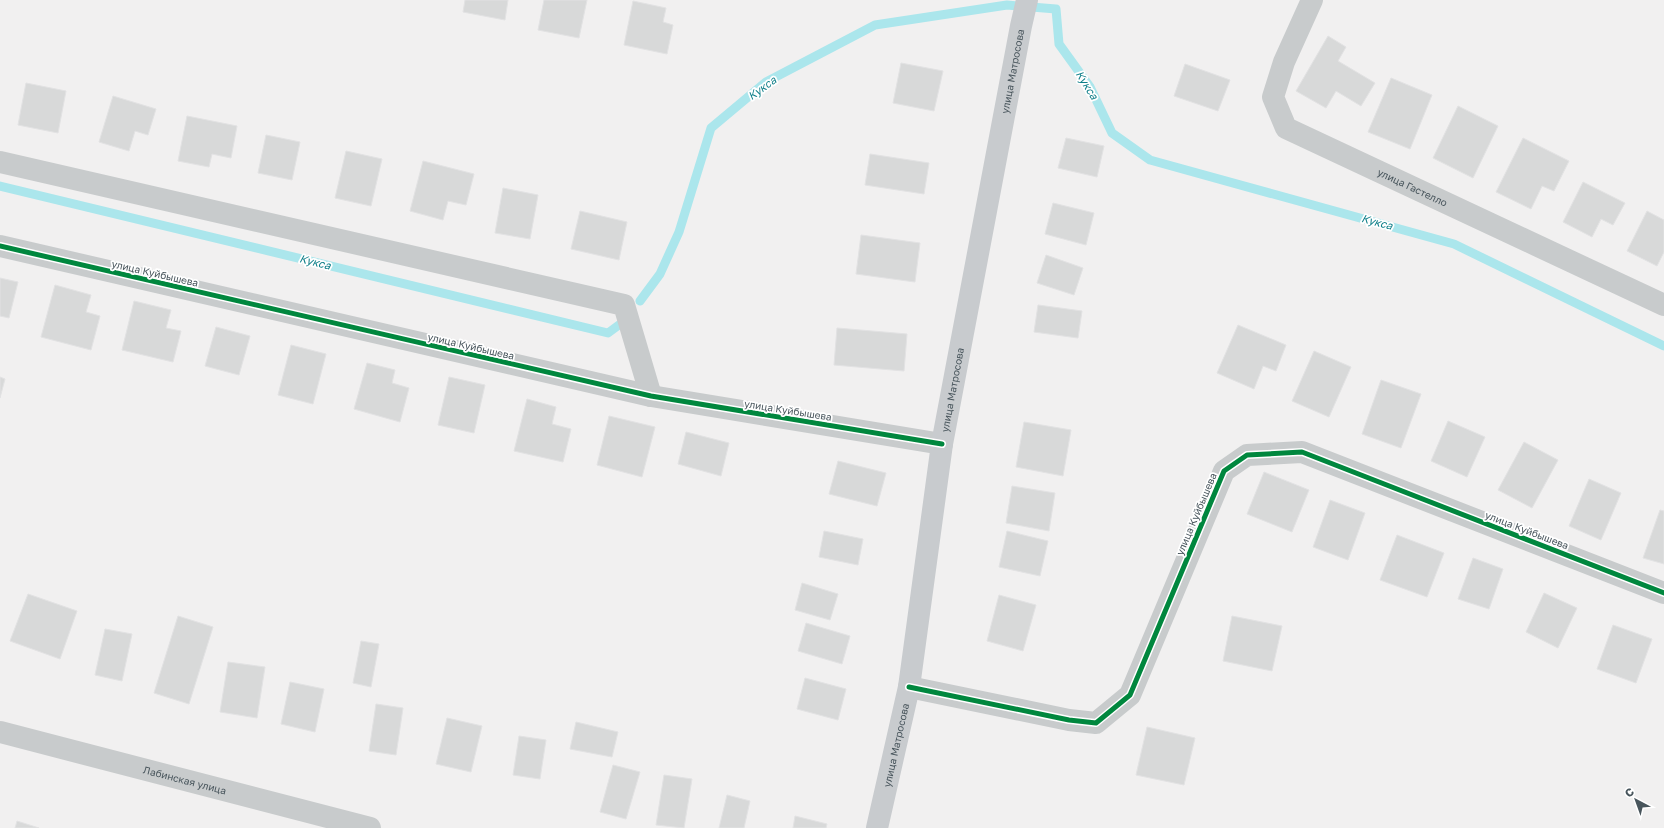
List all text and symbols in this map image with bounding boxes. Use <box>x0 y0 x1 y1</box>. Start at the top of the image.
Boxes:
street label: улица Матросова <box>999 28 1026 115</box>
water label: Кукса <box>1073 68 1102 103</box>
water label: Кукса <box>745 73 780 103</box>
street label: улица Гастелло <box>1376 166 1449 209</box>
water label: Кукса <box>1360 211 1395 233</box>
water label: Кукса <box>298 251 333 273</box>
street label: улица Куйбышева <box>111 257 199 289</box>
street label: улица Куйбышева <box>427 330 515 362</box>
street label: улица Матросова <box>938 346 966 433</box>
street label: улица Куйбышева <box>743 397 833 423</box>
street label: улица Куйбышева <box>1173 471 1219 557</box>
street label: улица Куйбышева <box>1484 509 1570 551</box>
street label: улица Матросова <box>880 702 911 788</box>
street label: Лабинская улица <box>142 763 228 796</box>
north arrow <box>1616 780 1656 820</box>
text: С <box>1622 784 1636 800</box>

